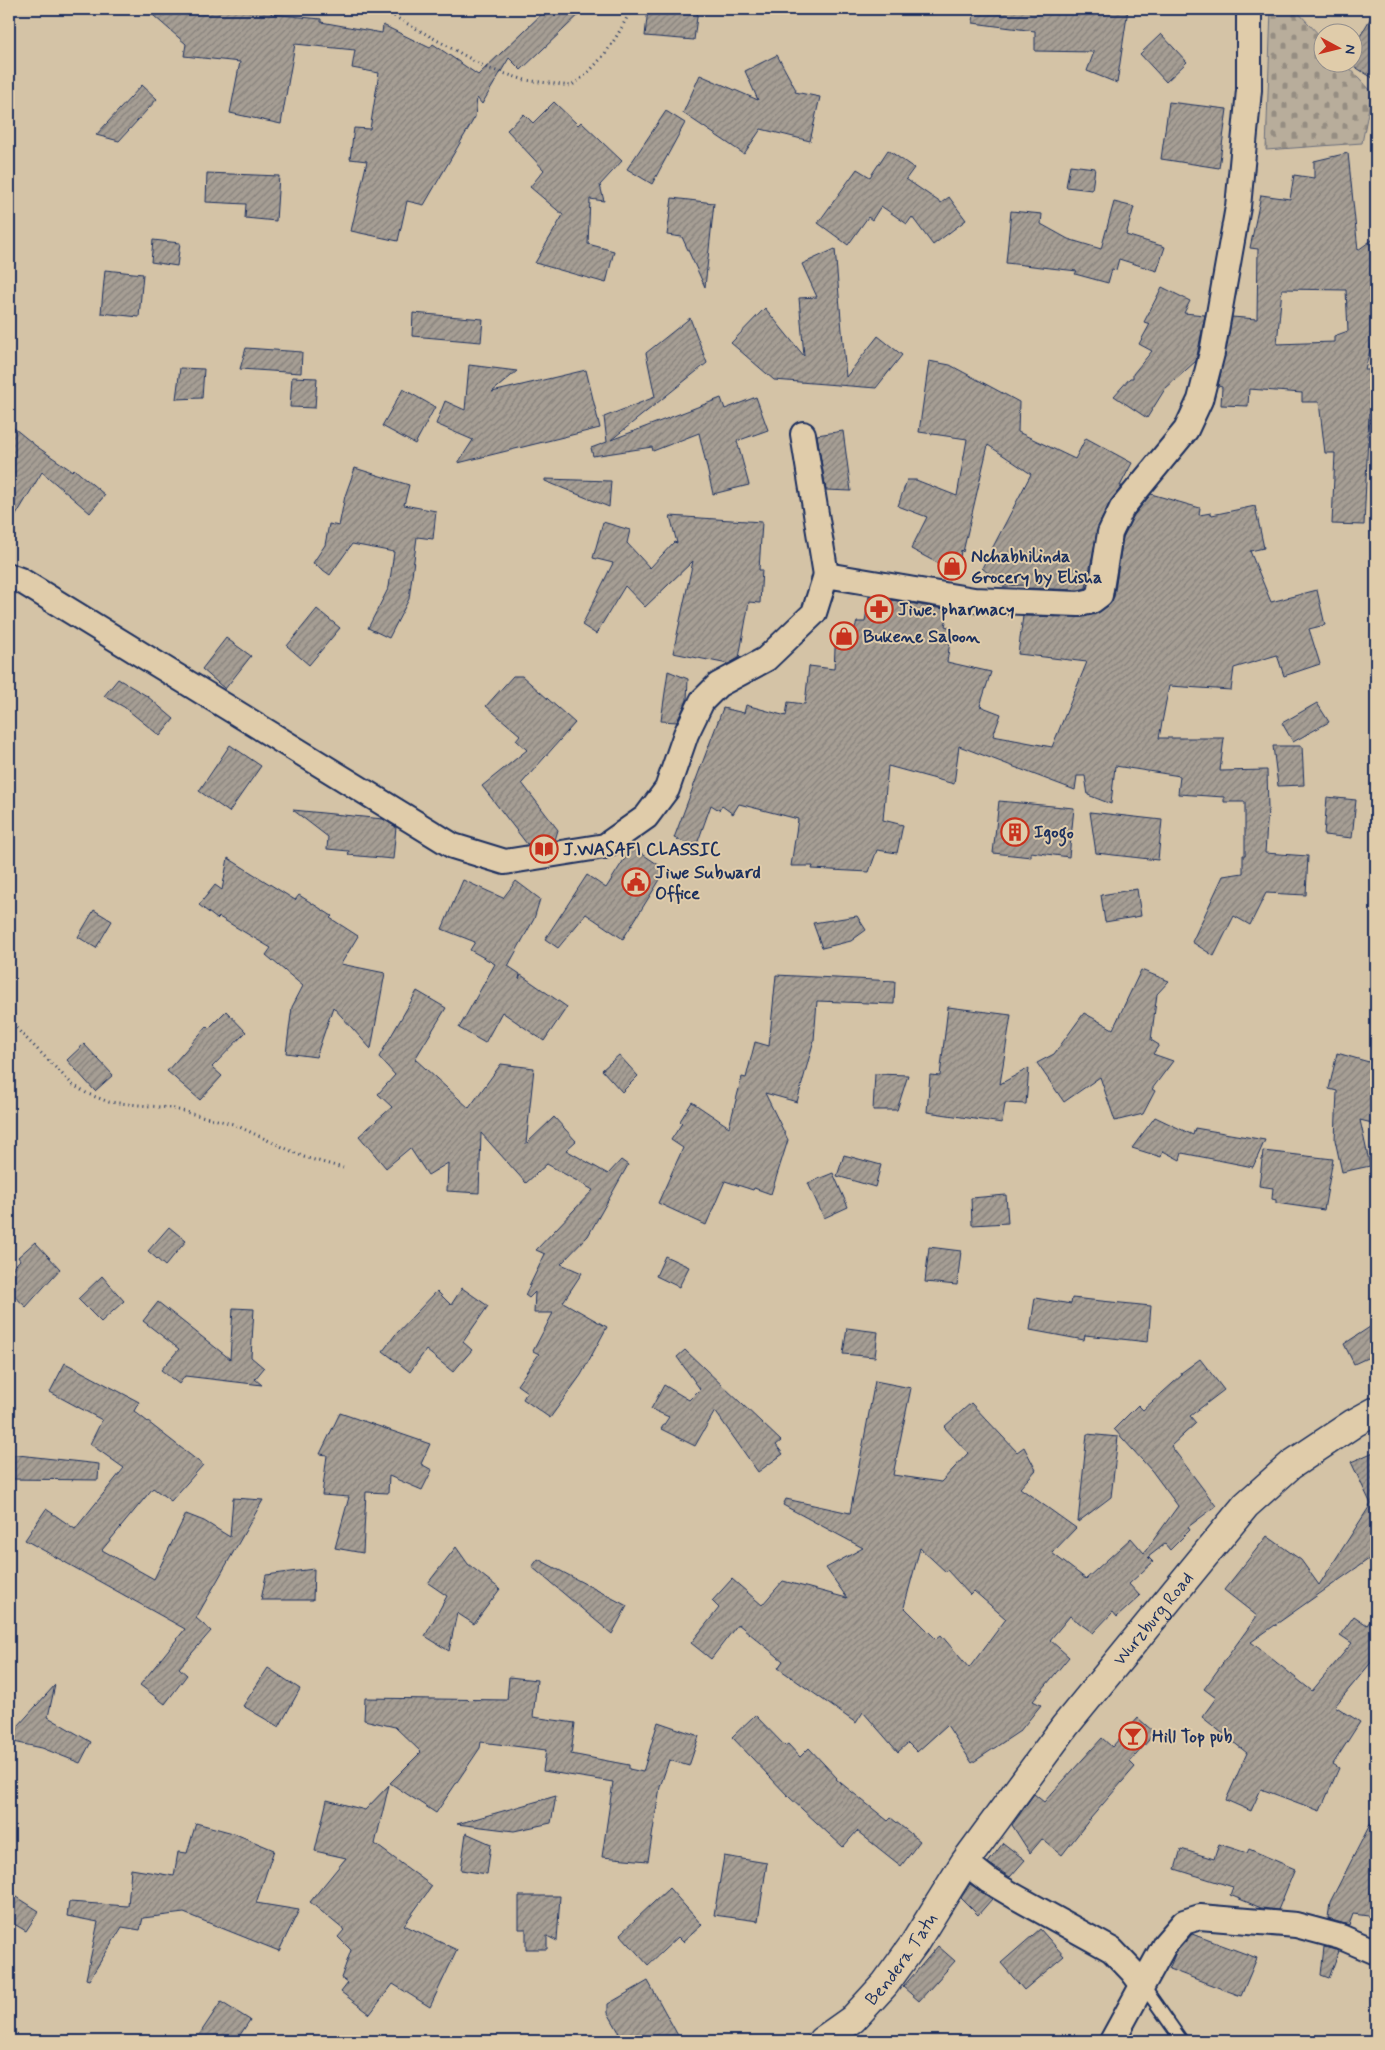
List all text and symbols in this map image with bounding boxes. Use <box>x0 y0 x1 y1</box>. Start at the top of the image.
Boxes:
north arrow <box>1312 22 1362 72</box>
text: N <box>1340 44 1359 55</box>
place label: Nchabhilinda Grocery by Elisha <box>971 545 1102 590</box>
shop icon: Nchabhilinda Grocery by Elisha <box>937 551 967 581</box>
pharmacy icon: Jiwe. pharmacy <box>864 594 894 624</box>
place label: Jiwe. pharmacy <box>898 598 1014 622</box>
shop icon: Bukene Saloon <box>829 621 859 651</box>
place label: Bukene Saloon <box>863 625 981 649</box>
building icon: Igogo <box>1000 817 1030 847</box>
place label: Igogo <box>1034 821 1074 847</box>
library icon: J.WASAFI CLASSIC <box>529 834 559 864</box>
place label: J.WASAFI CLASSIC <box>563 838 721 862</box>
place label: Jiwe Subward Office <box>655 861 761 906</box>
public building icon: Jiwe Subward Office <box>621 867 651 897</box>
street label: Wurzburg Road <box>1108 1567 1199 1671</box>
bar icon: Hill Top pub <box>1118 1721 1148 1751</box>
place label: Hill Top pub <box>1152 1725 1232 1749</box>
street label: Bendera Tatu <box>860 1909 943 2011</box>

